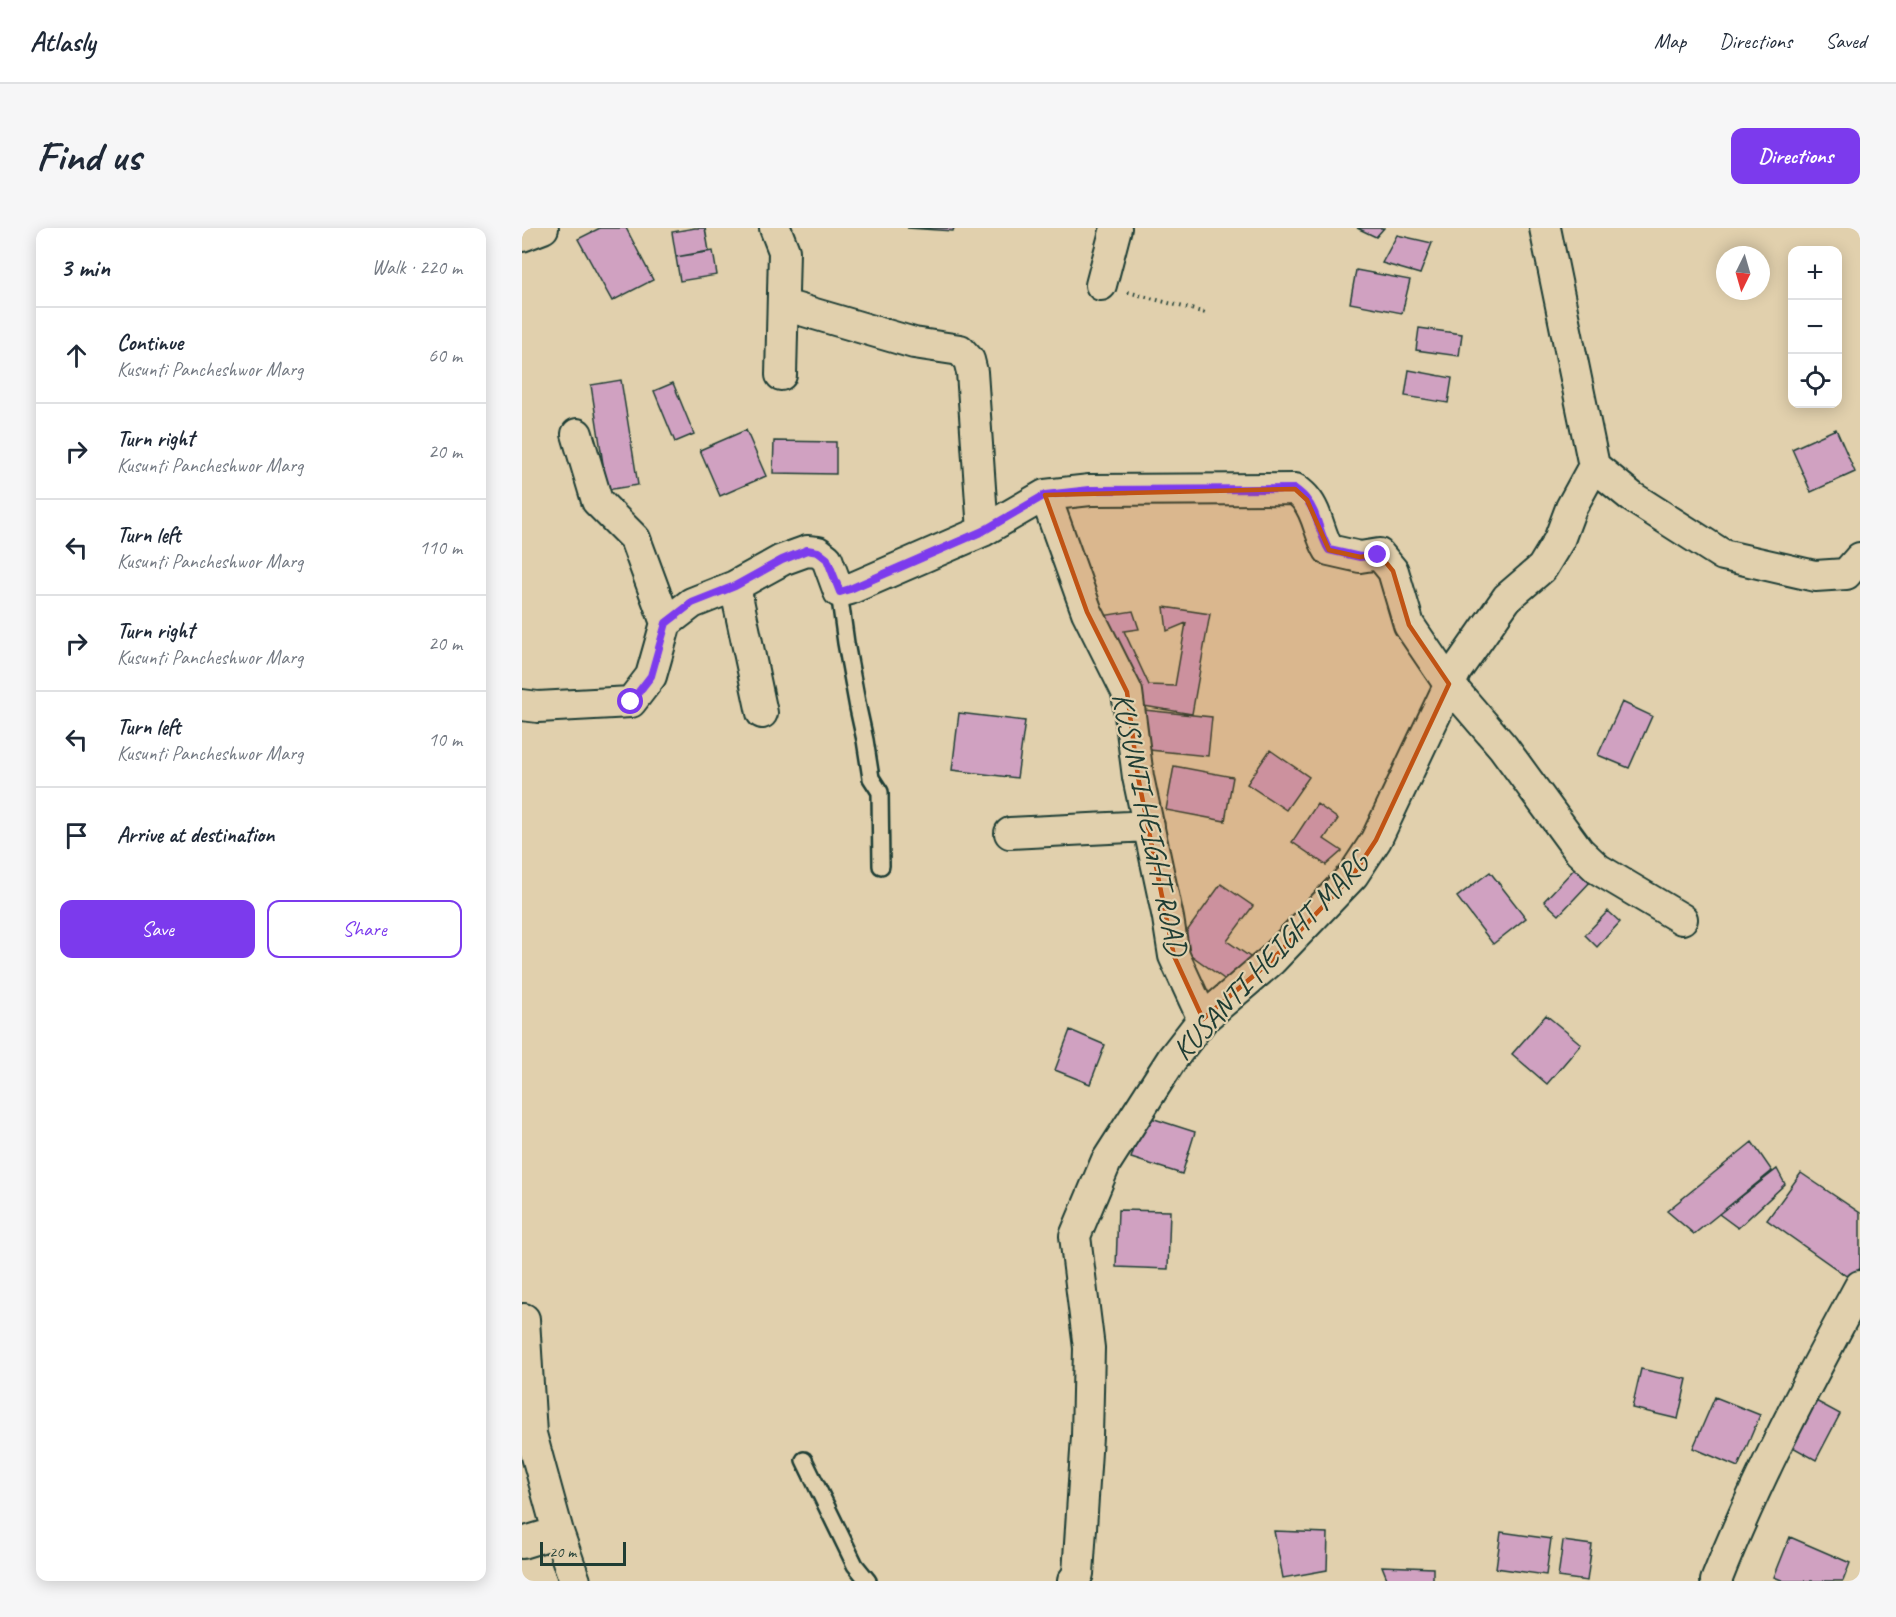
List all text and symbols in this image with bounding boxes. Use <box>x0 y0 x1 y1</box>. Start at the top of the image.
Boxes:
text: Atlasly <box>30 24 95 59</box>
text: Map <box>1654 28 1686 54</box>
text: Directions <box>1719 28 1792 54</box>
text: Saved <box>1825 28 1866 54</box>
button: Directions <box>1731 128 1860 184</box>
text: Find us <box>36 130 141 183</box>
north arrow <box>1716 246 1770 300</box>
map controls <box>1788 246 1842 408</box>
button: + <box>1788 246 1842 300</box>
text: 3 min <box>60 251 110 284</box>
text: Walk · 220 m <box>372 255 462 280</box>
button: − <box>1788 300 1842 354</box>
text: Continue <box>117 329 183 357</box>
icon: ahead <box>60 339 93 372</box>
text: 60 m <box>428 343 462 368</box>
button: locate <box>1788 354 1842 408</box>
text: Kusunti Pancheshwor Marg <box>117 357 303 382</box>
text: Turn right <box>117 425 194 453</box>
icon: right <box>60 435 93 468</box>
text: 20 m <box>428 439 462 464</box>
text: Kusunti Pancheshwor Marg <box>117 453 303 478</box>
text: Turn left <box>117 521 181 549</box>
icon: left <box>60 531 93 564</box>
text: 110 m <box>419 535 462 560</box>
route end <box>1364 541 1390 567</box>
text: Kusunti Pancheshwor Marg <box>117 549 303 574</box>
text: Turn right <box>117 617 194 645</box>
icon: right <box>60 627 93 660</box>
text: 20 m <box>428 631 462 656</box>
text: Kusunti Pancheshwor Marg <box>117 645 303 670</box>
route start <box>617 688 643 714</box>
street label: KUSUNTI HEIGHT ROAD <box>1104 689 1197 961</box>
text: Turn left <box>117 713 181 741</box>
icon: left <box>60 723 93 756</box>
text: 10 m <box>428 727 462 752</box>
text: Kusunti Pancheshwor Marg <box>117 741 303 766</box>
icon: arrive <box>60 819 93 852</box>
text: Arrive at destination <box>117 821 274 849</box>
street label: KUSANTI HEIGHT MARG <box>1164 842 1379 1068</box>
button: Save <box>60 900 255 958</box>
button: Share <box>267 900 462 958</box>
scale bar <box>540 1539 626 1566</box>
text: 20 m <box>549 1542 576 1562</box>

